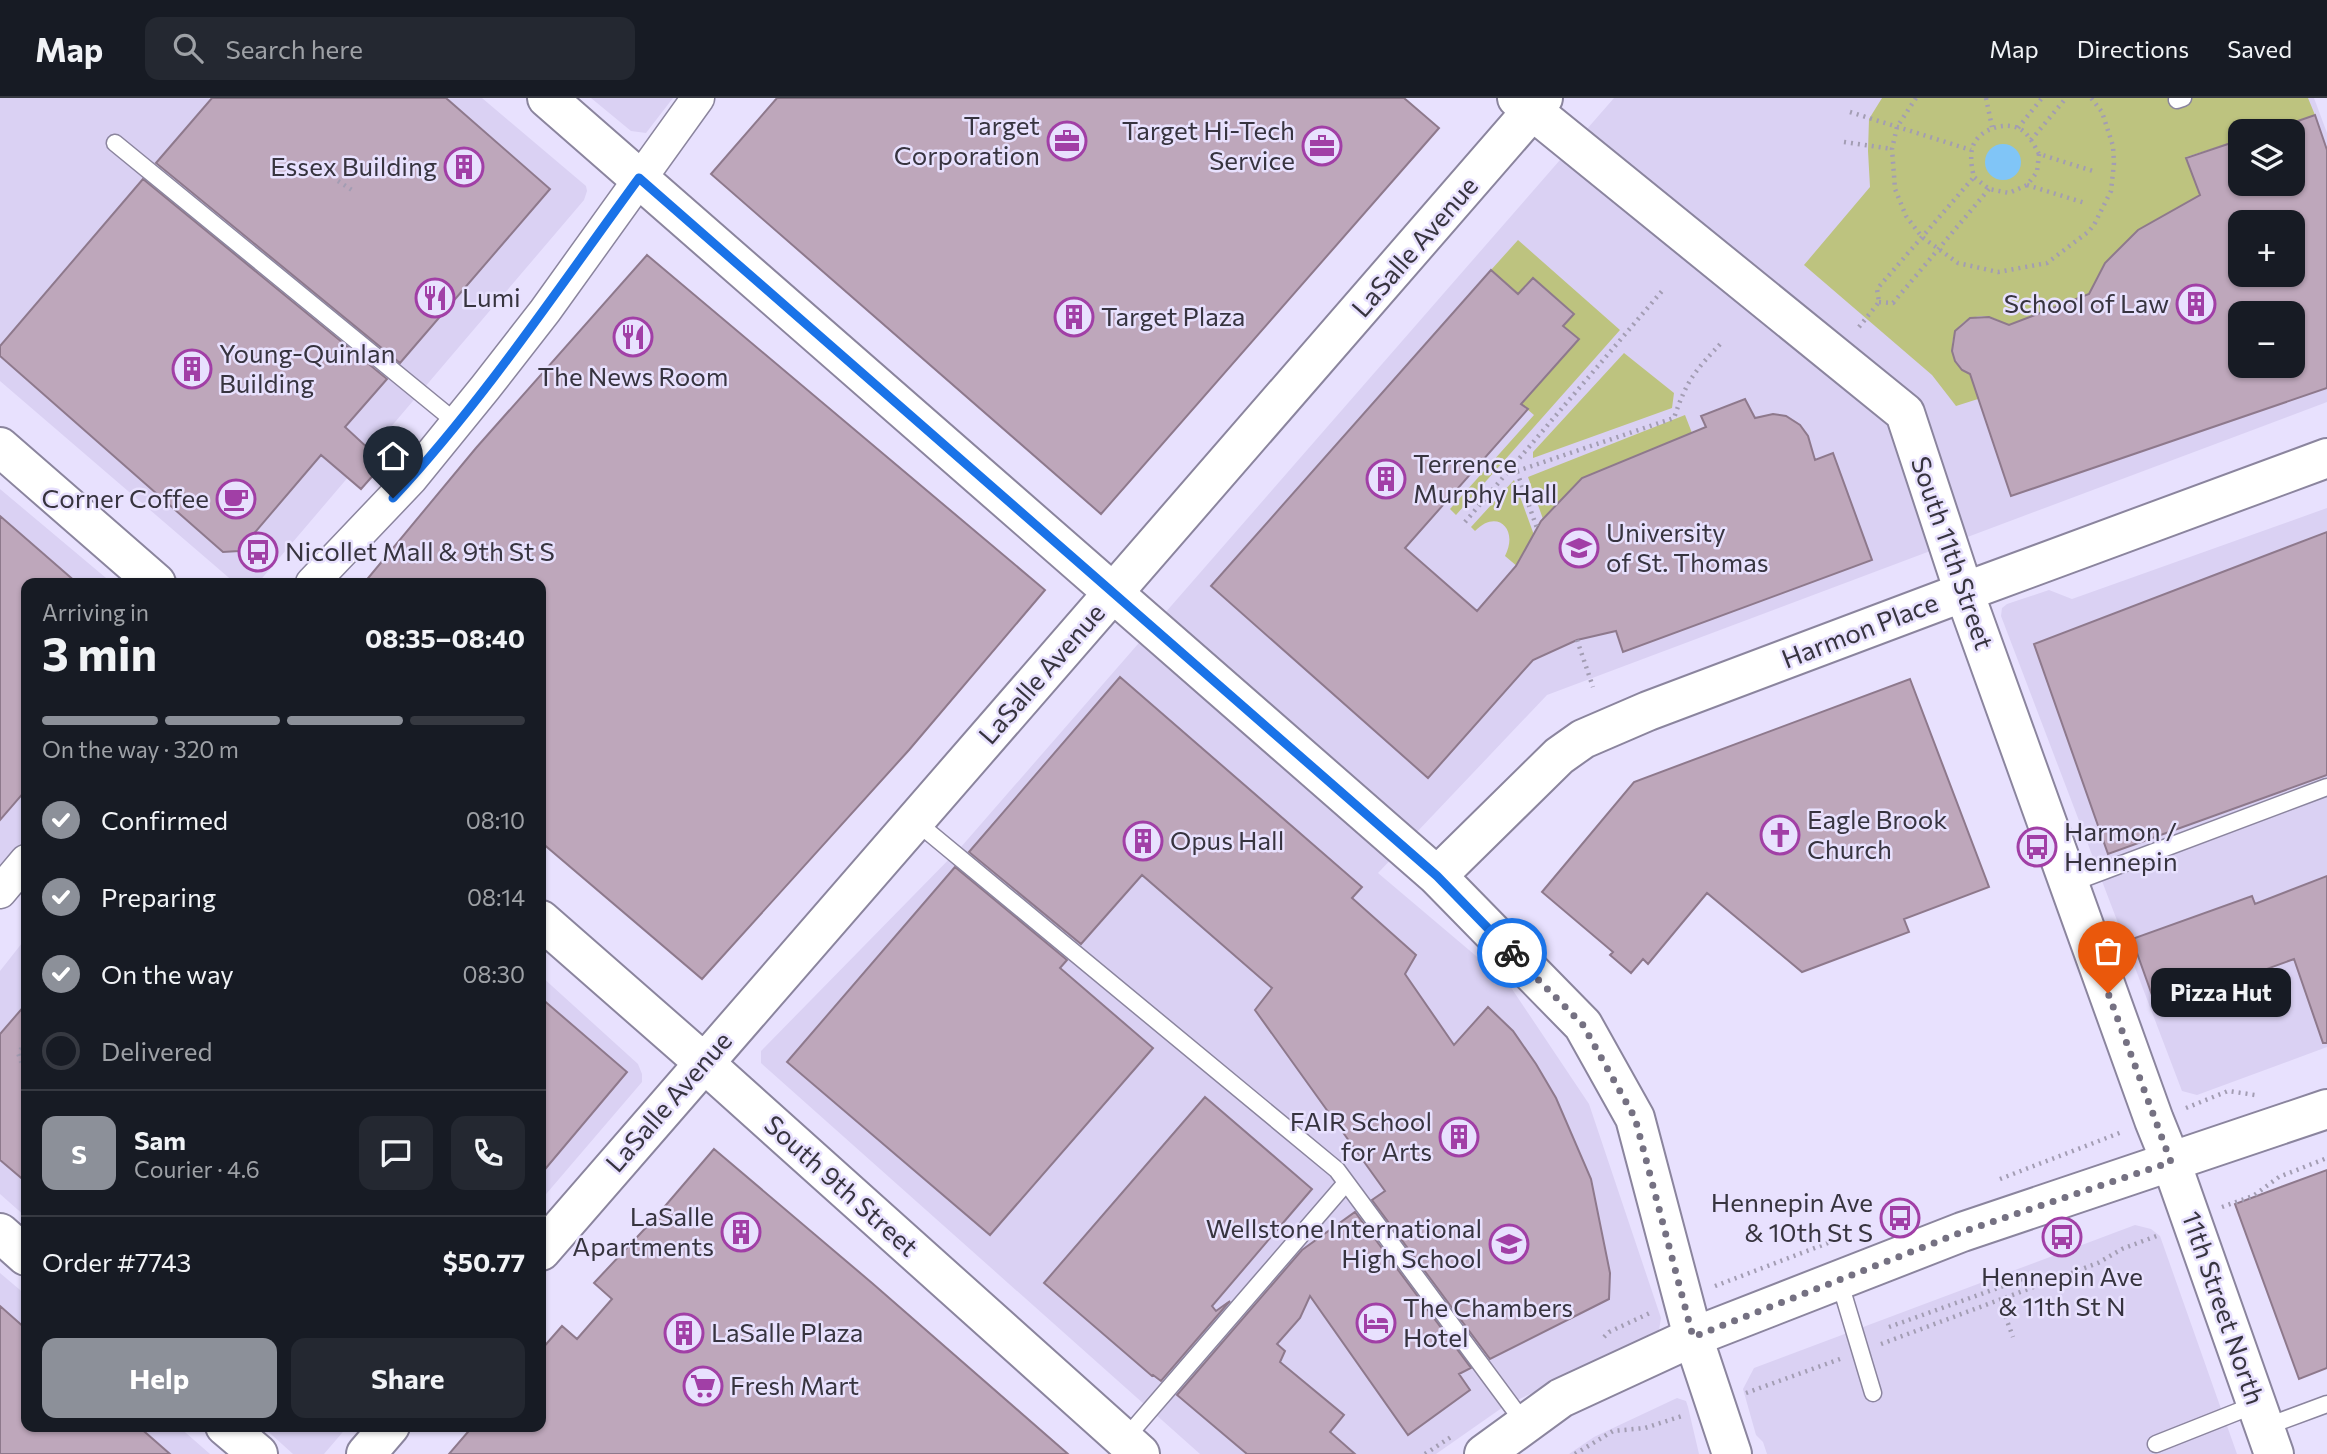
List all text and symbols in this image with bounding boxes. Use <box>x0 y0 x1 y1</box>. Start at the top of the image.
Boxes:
search box <box>145 17 635 80</box>
text: Map <box>35 28 103 69</box>
icon: search <box>169 29 207 67</box>
text: Search here <box>225 33 363 64</box>
text: Map <box>1989 34 2039 63</box>
text: Directions <box>2077 34 2189 63</box>
text: Saved <box>2227 34 2292 63</box>
place label: Target Corporation <box>894 109 1040 170</box>
place label: Target Hi-Tech Service <box>1122 114 1295 175</box>
map controls <box>2228 119 2305 378</box>
button: layers <box>2228 119 2305 196</box>
office icon: Target Corporation <box>1046 120 1088 162</box>
office icon: Target Hi-Tech Service <box>1301 125 1343 167</box>
building icon: Essex Building <box>443 146 485 188</box>
place label: Essex Building <box>270 150 437 181</box>
street label: LaSalle Avenue <box>1344 169 1483 323</box>
button: + <box>2228 210 2305 287</box>
restaurant icon: Lumi <box>414 277 456 319</box>
place label: Lumi <box>462 281 521 312</box>
building icon: School of Law <box>2175 283 2217 325</box>
place label: School of Law <box>2004 287 2169 318</box>
building icon: Target Plaza <box>1053 296 1095 338</box>
place label: Target Plaza <box>1101 300 1245 331</box>
button: − <box>2228 301 2305 378</box>
restaurant icon: The News Room <box>612 316 654 358</box>
place label: Young-Quinlan Building <box>219 337 395 398</box>
building icon: Young-Quinlan Building <box>171 348 213 390</box>
place label: The News Room <box>537 360 729 391</box>
pin <box>363 426 423 498</box>
icon: home <box>374 437 412 475</box>
place label: Terrence Murphy Hall <box>1413 447 1557 508</box>
street label: South 11th Street <box>1906 452 2001 653</box>
building icon: Terrence Murphy Hall <box>1365 458 1407 500</box>
cafe icon: Corner Coffee <box>215 478 257 520</box>
place label: Corner Coffee <box>41 482 209 513</box>
place label: University of St. Thomas <box>1606 516 1769 577</box>
school or university icon: University of St. Thomas <box>1558 527 1600 569</box>
bus stop icon: Nicollet Mall & 9th St S <box>237 531 279 573</box>
place label: Nicollet Mall & 9th St S <box>285 535 555 566</box>
street label: Harmon Place <box>1777 586 1942 674</box>
street label: LaSalle Avenue <box>971 596 1110 750</box>
text: Arriving in <box>42 598 149 626</box>
text: 08:35–08:40 <box>365 622 525 653</box>
text: 3 min <box>42 624 157 680</box>
text: On the way · 320 m <box>42 735 239 763</box>
icon: check <box>42 801 80 839</box>
place label: Eagle Brook Church <box>1807 803 1947 864</box>
text: Confirmed <box>101 804 228 835</box>
text: 08:10 <box>466 806 525 834</box>
church icon: Eagle Brook Church <box>1759 814 1801 856</box>
place label: Harmon / Hennepin <box>2064 815 2178 876</box>
building icon: Opus Hall <box>1122 820 1164 862</box>
place label: Opus Hall <box>1170 824 1284 855</box>
bus stop icon: Harmon / Hennepin <box>2016 826 2058 868</box>
icon: check <box>42 878 80 916</box>
text: Preparing <box>101 881 216 912</box>
text: 08:14 <box>467 883 525 911</box>
courier <box>1477 918 1547 988</box>
pin <box>2078 921 2138 993</box>
icon: bag <box>2089 932 2127 970</box>
icon: bike <box>1493 934 1531 972</box>
icon: check <box>42 955 80 993</box>
text: On the way <box>101 958 234 989</box>
text: 08:30 <box>462 960 525 988</box>
callout: Pizza Hut <box>2150 968 2290 1018</box>
text: Pizza Hut <box>2170 978 2272 1006</box>
street label: LaSalle Avenue <box>598 1024 737 1178</box>
text: Delivered <box>101 1035 212 1066</box>
place label: FAIR School for Arts <box>1290 1105 1432 1166</box>
street label: South 9th Street <box>759 1108 925 1262</box>
button: chat <box>359 1116 433 1190</box>
button: phone <box>451 1116 525 1190</box>
building icon: FAIR School for Arts <box>1438 1116 1480 1158</box>
text: Sam <box>134 1124 186 1155</box>
text: S <box>71 1138 87 1169</box>
text: Courier · 4.6 <box>134 1155 260 1183</box>
place label: Hennepin Ave & 10th St S <box>1711 1186 1873 1247</box>
bus stop icon: Hennepin Ave & 10th St S <box>1879 1197 1921 1239</box>
place label: LaSalle Apartments <box>572 1200 714 1261</box>
street label: 11th Street North <box>2177 1207 2272 1408</box>
building icon: LaSalle Apartments <box>720 1211 762 1253</box>
place label: Wellstone International High School <box>1206 1212 1482 1273</box>
bus stop icon: Hennepin Ave & 11th St N <box>2041 1216 2083 1258</box>
school or university icon: Wellstone International High School <box>1488 1223 1530 1265</box>
text: Order #7743 <box>42 1246 191 1277</box>
text: $50.77 <box>443 1246 525 1277</box>
place label: Hennepin Ave & 11th St N <box>1981 1260 2143 1321</box>
place label: The Chambers Hotel <box>1403 1291 1573 1352</box>
hotel icon: The Chambers Hotel <box>1355 1302 1397 1344</box>
building icon: LaSalle Plaza <box>663 1312 705 1354</box>
place label: LaSalle Plaza <box>711 1316 863 1347</box>
button: Help <box>42 1338 277 1418</box>
button: Share <box>291 1338 525 1418</box>
supermarket icon: Fresh Mart <box>682 1365 724 1407</box>
place label: Fresh Mart <box>730 1369 859 1400</box>

